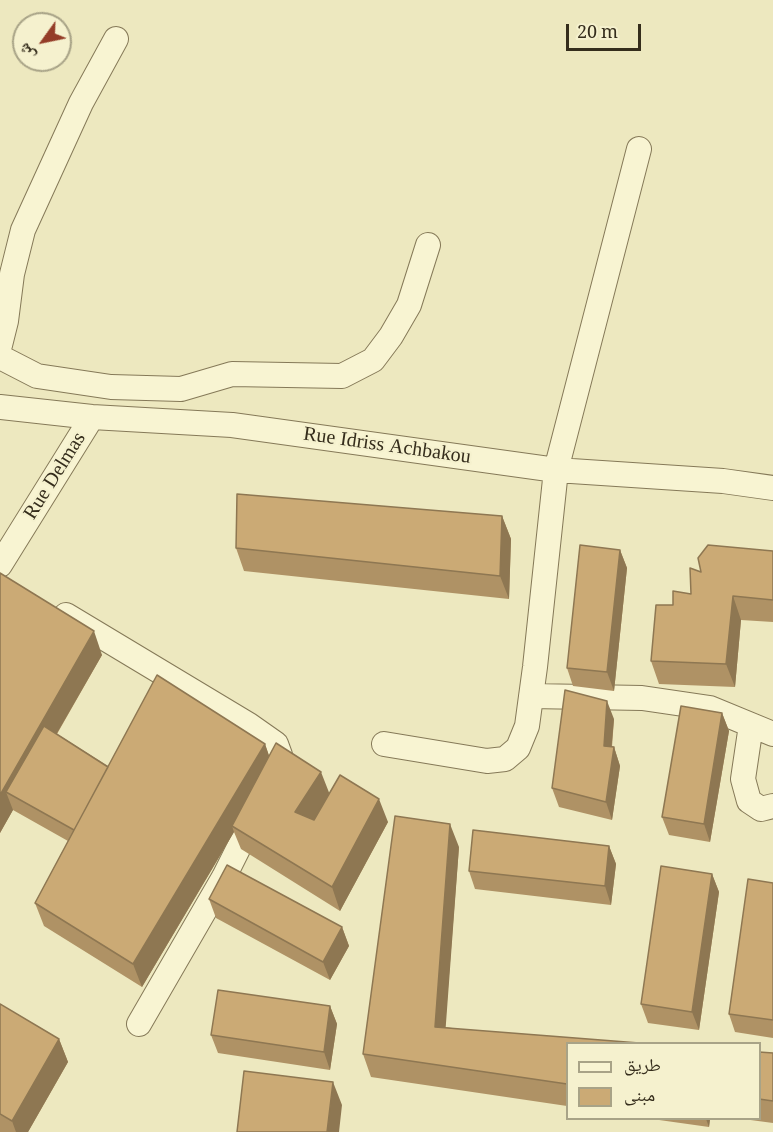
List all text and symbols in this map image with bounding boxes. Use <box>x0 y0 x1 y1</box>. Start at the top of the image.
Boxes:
north arrow <box>12 12 72 72</box>
scale bar <box>569 12 644 50</box>
text: 20 m <box>577 19 618 49</box>
text: ش <box>12 37 44 65</box>
street label: Rue Idriss Achbakou <box>289 421 485 471</box>
street label: Rue Delmas <box>15 422 95 530</box>
legend <box>566 1042 761 1120</box>
text: طريق <box>624 1052 661 1082</box>
text: مبنى <box>624 1082 655 1112</box>

